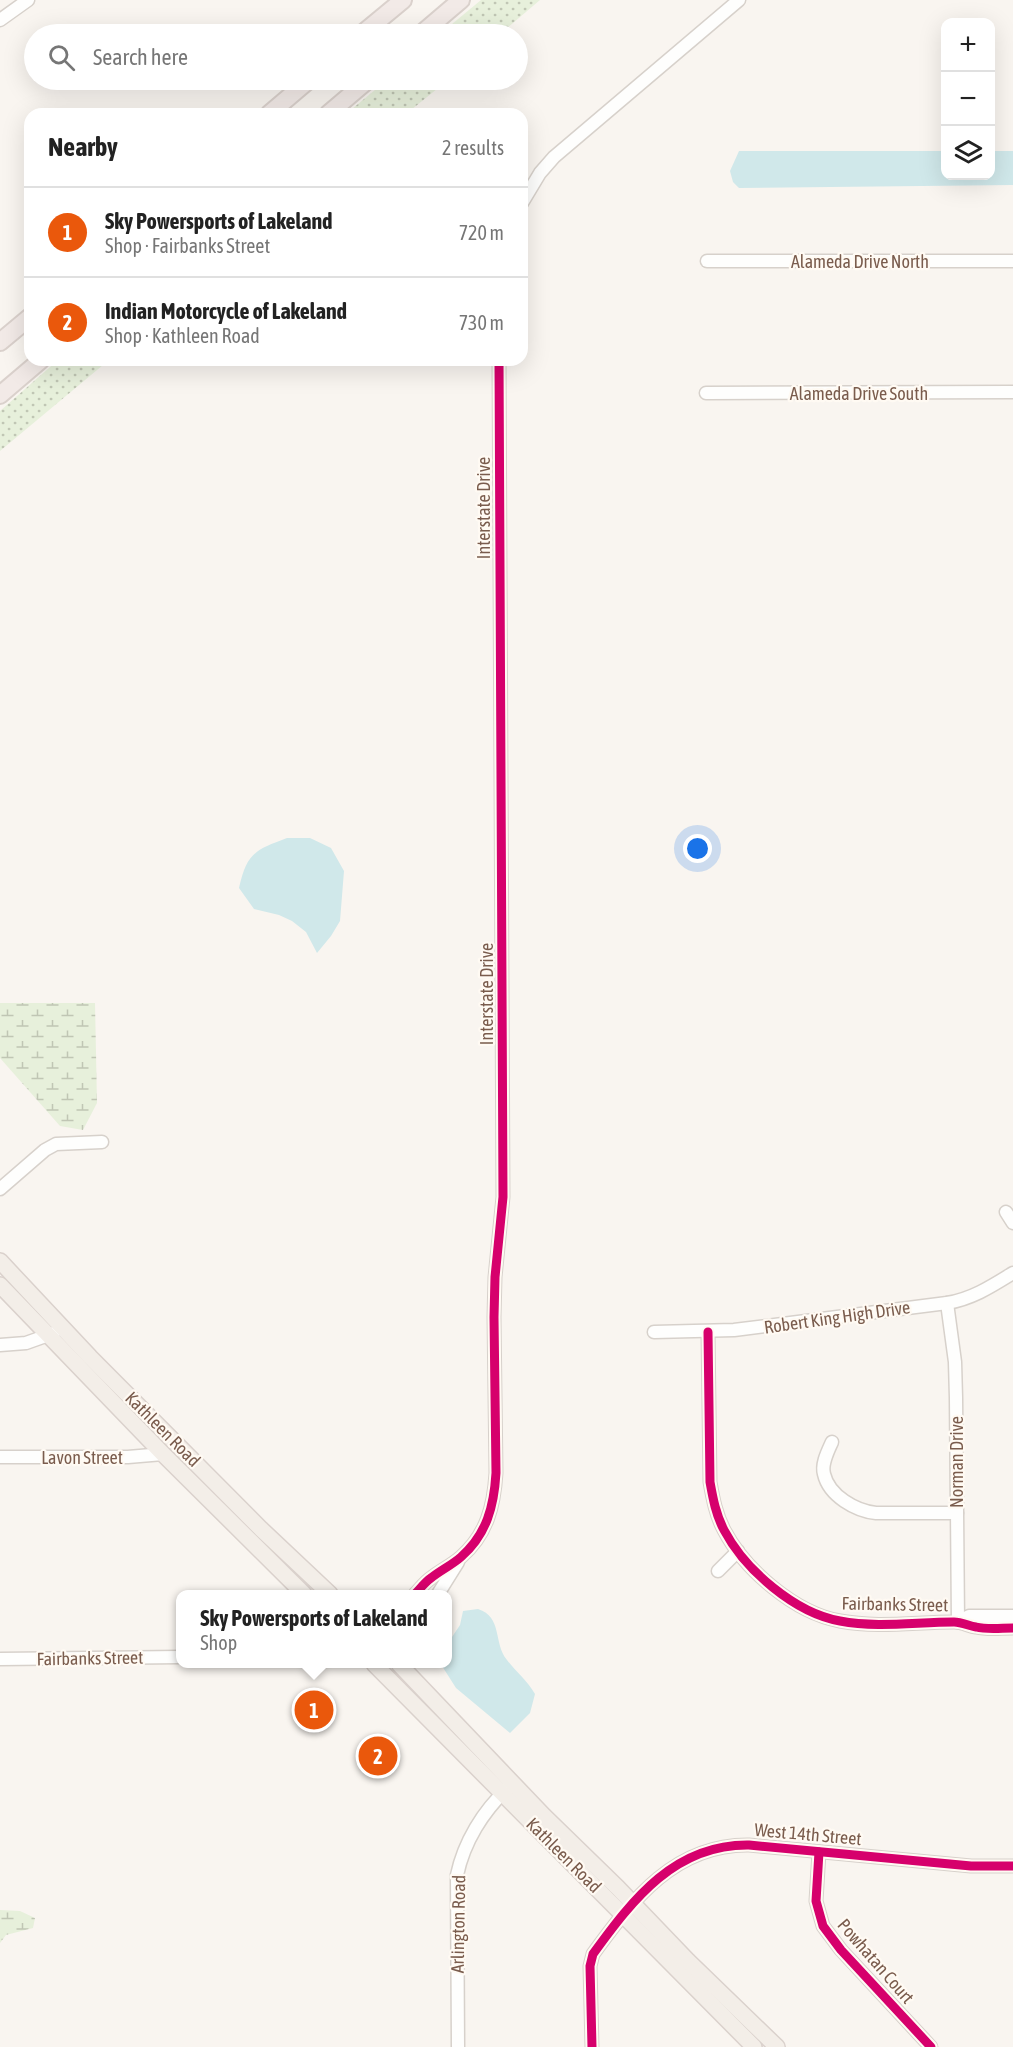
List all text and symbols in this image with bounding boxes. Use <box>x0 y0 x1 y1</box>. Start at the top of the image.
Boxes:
map controls <box>941 18 995 180</box>
button: + <box>941 18 995 72</box>
search box <box>24 24 528 90</box>
icon: search <box>45 41 78 74</box>
text: Search here <box>93 44 188 70</box>
button: − <box>941 72 995 126</box>
button: layers <box>941 126 995 180</box>
text: Nearby <box>48 132 118 162</box>
text: 2 results <box>442 136 504 159</box>
text: Sky Powersports of Lakeland <box>105 208 333 234</box>
text: 1 <box>63 221 72 244</box>
text: 720 m <box>459 221 504 244</box>
text: Shop · Fairbanks Street <box>105 234 270 257</box>
street label: Alameda Drive North <box>791 251 929 272</box>
text: Indian Motorcycle of Lakeland <box>105 298 347 324</box>
text: 2 <box>63 311 72 334</box>
text: 730 m <box>459 311 504 334</box>
text: Shop · Kathleen Road <box>105 324 260 347</box>
street label: Alameda Drive South <box>790 383 928 404</box>
street label: Interstate Drive <box>473 457 494 559</box>
your location <box>683 834 712 863</box>
street label: Interstate Drive <box>476 943 497 1045</box>
street label: Robert King High Drive <box>763 1296 911 1338</box>
street label: Kathleen Road <box>121 1387 205 1471</box>
street label: Norman Drive <box>946 1416 967 1508</box>
street label: Lavon Street <box>41 1447 123 1468</box>
popup <box>176 1590 452 1668</box>
street label: Fairbanks Street <box>842 1593 948 1615</box>
text: Sky Powersports of Lakeland <box>200 1605 428 1631</box>
text: Shop <box>200 1631 237 1654</box>
street label: Fairbanks Street <box>37 1647 143 1669</box>
pin: 1 <box>294 1688 334 1732</box>
pin: 2 <box>358 1734 398 1778</box>
street label: Kathleen Road <box>522 1813 606 1897</box>
street label: West 14th Street <box>754 1819 862 1849</box>
street label: Arlington Road <box>447 1875 469 1973</box>
street label: Powhatan Court <box>834 1914 918 2008</box>

